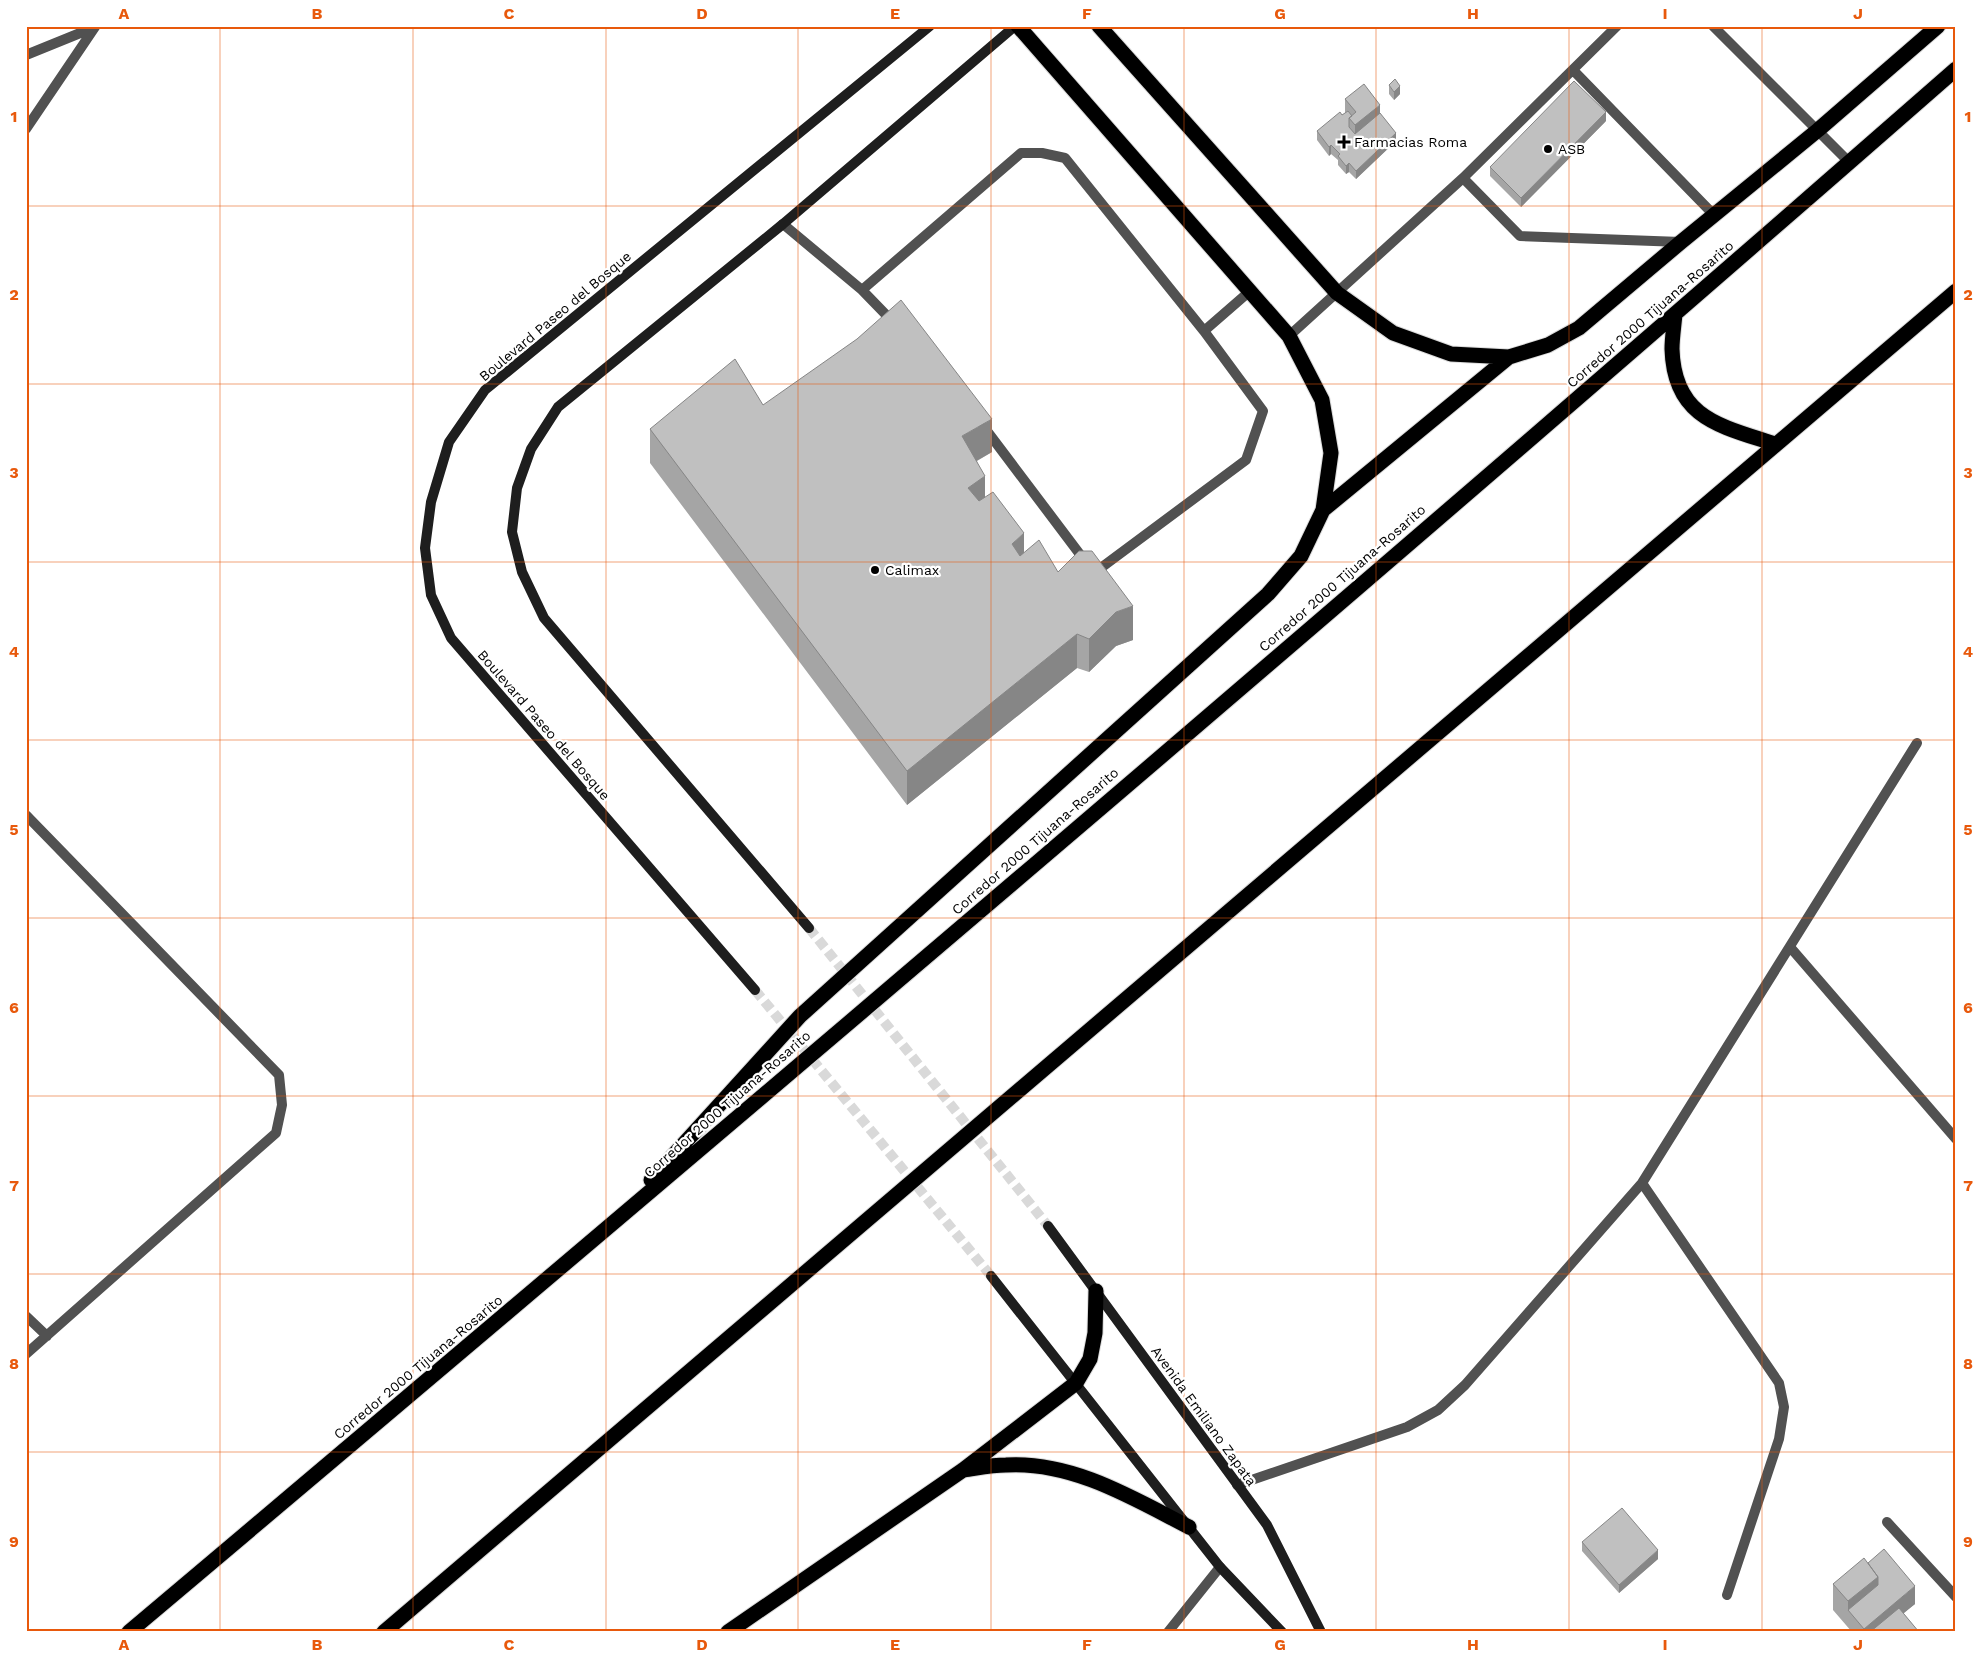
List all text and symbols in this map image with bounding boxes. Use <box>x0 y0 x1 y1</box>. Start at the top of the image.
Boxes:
text: A <box>119 4 130 23</box>
text: B <box>312 4 323 23</box>
text: C <box>504 4 515 23</box>
text: D <box>696 4 708 23</box>
text: E <box>890 4 900 23</box>
text: F <box>1082 4 1092 23</box>
text: G <box>1274 4 1286 23</box>
text: H <box>1467 4 1479 23</box>
text: I <box>1662 4 1668 23</box>
text: J <box>1853 4 1863 23</box>
text: 1 <box>11 107 17 126</box>
text: 1 <box>1965 107 1971 126</box>
place label: Farmacias Roma <box>1354 134 1467 150</box>
marker: Farmacias Roma <box>1338 136 1350 148</box>
place label: ASB <box>1558 141 1585 157</box>
marker: ASB <box>1542 143 1554 155</box>
street label: Corredor 2000 Tijuana-Rosarito <box>1563 237 1737 391</box>
street label: Boulevard Paseo del Bosque <box>476 248 634 384</box>
text: 2 <box>9 285 19 304</box>
text: 2 <box>1963 285 1973 304</box>
text: 3 <box>9 463 19 482</box>
text: 3 <box>1963 463 1973 482</box>
street label: Corredor 2000 Tijuana-Rosarito <box>1255 501 1429 655</box>
place label: Calimax <box>885 562 939 578</box>
marker: Calimax <box>869 564 881 576</box>
text: 4 <box>9 642 19 661</box>
text: 4 <box>1963 642 1973 661</box>
street label: Boulevard Paseo del Bosque <box>475 647 613 803</box>
street label: Corredor 2000 Tijuana-Rosarito <box>948 764 1122 918</box>
text: 5 <box>9 820 19 839</box>
text: 5 <box>1963 820 1973 839</box>
text: 6 <box>9 998 19 1017</box>
text: 6 <box>1963 998 1973 1017</box>
street label: Corredor 2000 Tijuana-Rosarito <box>640 1027 814 1181</box>
text: 7 <box>9 1176 19 1195</box>
text: 7 <box>1963 1176 1973 1195</box>
street label: Corredor 2000 Tijuana-Rosarito <box>330 1292 506 1442</box>
street label: Avenida Emiliano Zapata <box>1148 1343 1260 1489</box>
text: 8 <box>9 1354 19 1373</box>
text: 8 <box>1963 1354 1973 1373</box>
text: 9 <box>9 1532 19 1551</box>
text: 9 <box>1963 1532 1973 1551</box>
text: A <box>119 1635 130 1654</box>
text: B <box>312 1635 323 1654</box>
text: C <box>504 1635 515 1654</box>
text: D <box>696 1635 708 1654</box>
text: E <box>890 1635 900 1654</box>
text: F <box>1082 1635 1092 1654</box>
text: G <box>1274 1635 1286 1654</box>
text: H <box>1467 1635 1479 1654</box>
text: I <box>1662 1635 1668 1654</box>
text: J <box>1853 1635 1863 1654</box>

